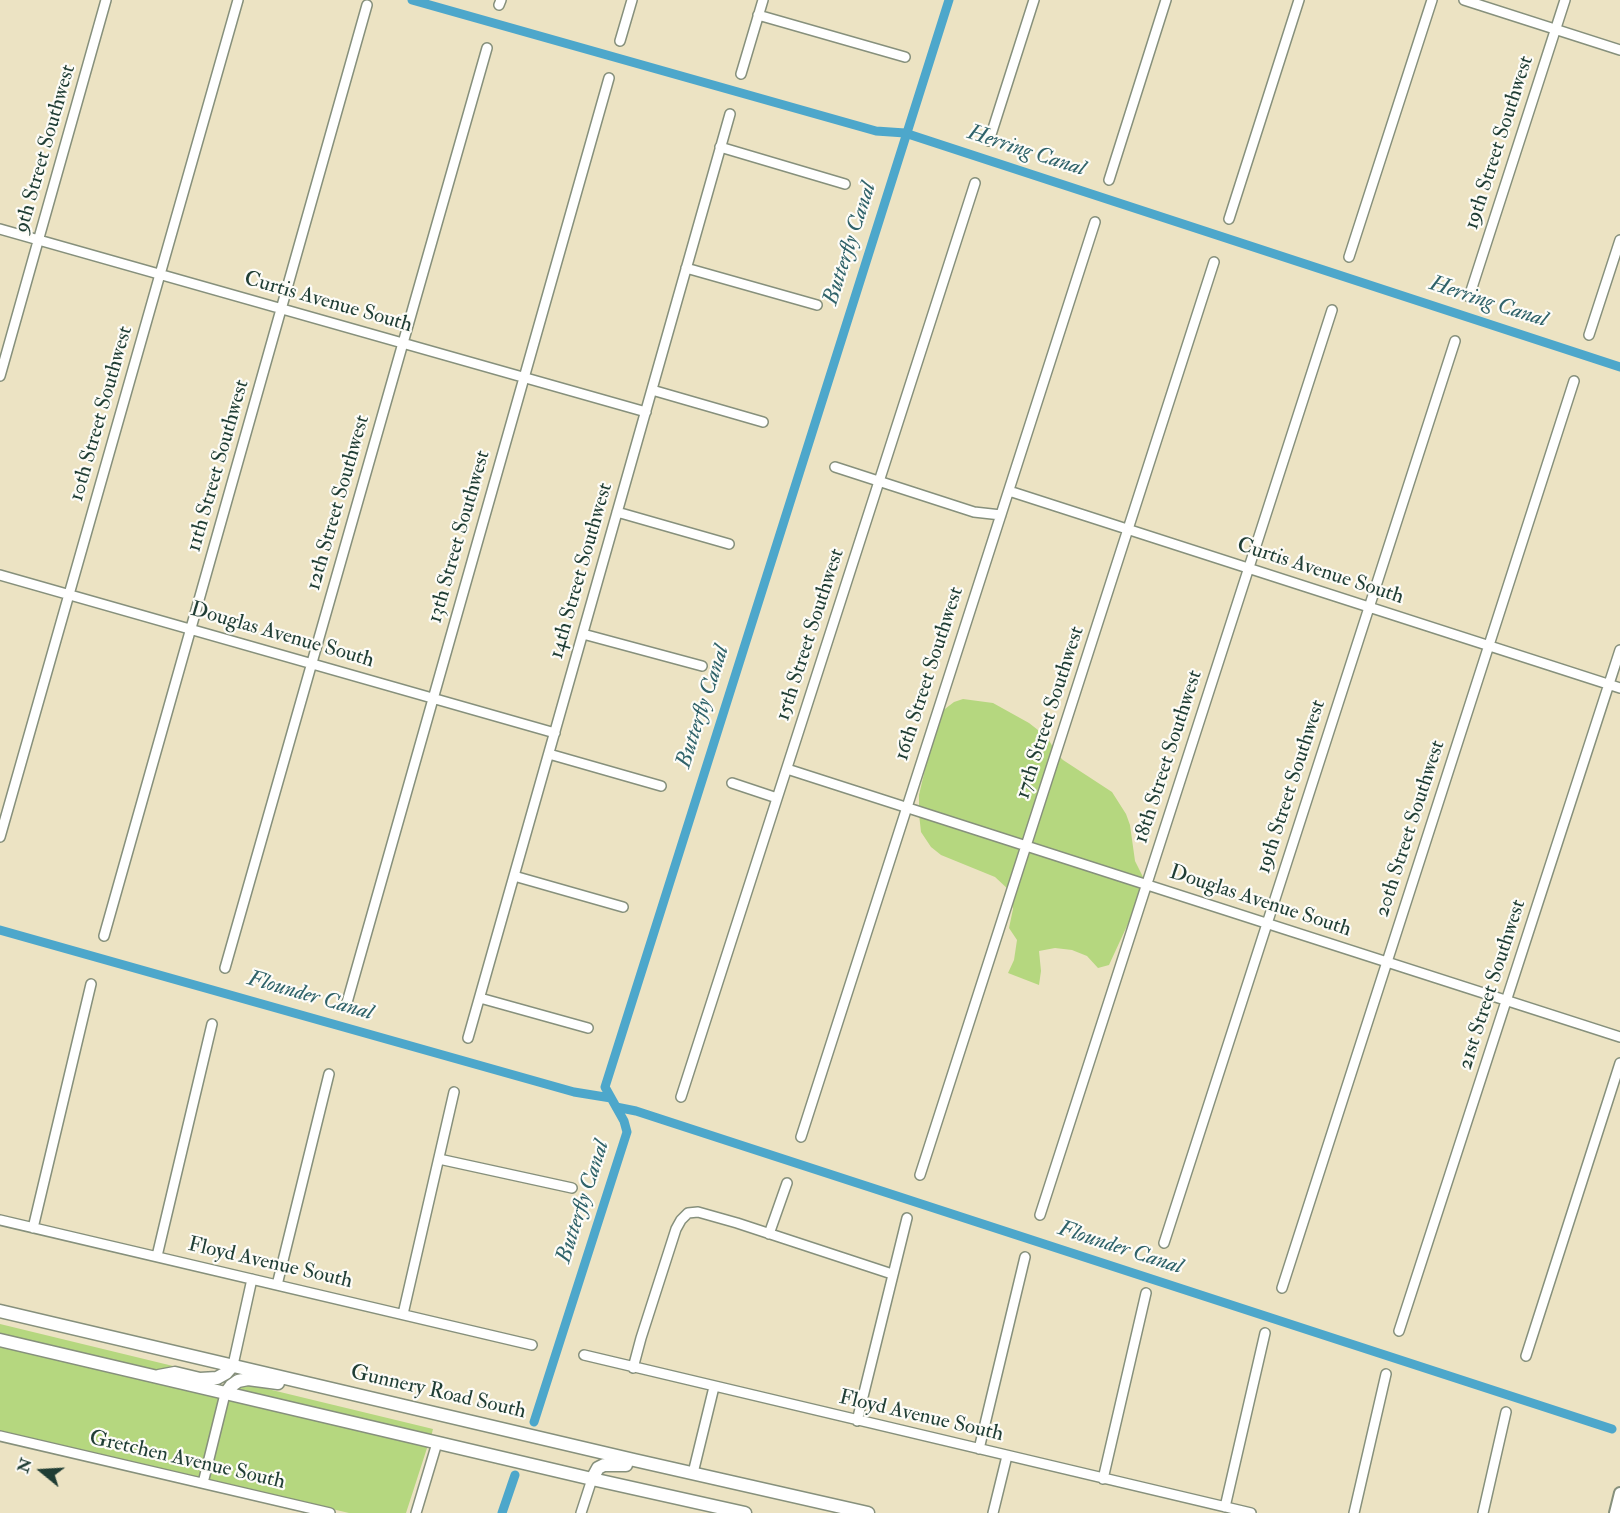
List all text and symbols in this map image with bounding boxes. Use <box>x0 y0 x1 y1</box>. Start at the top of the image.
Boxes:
street label: 19th Street Southwest <box>1460 53 1540 233</box>
street label: 9th Street Southwest <box>10 62 82 236</box>
water label: Herring Canal <box>964 121 1088 183</box>
water label: Butterfly Canal <box>819 179 883 309</box>
street label: Curtis Avenue South <box>241 267 415 339</box>
water label: Herring Canal <box>1426 272 1550 334</box>
street label: 10th Street Southwest <box>65 323 139 505</box>
street label: 11th Street Southwest <box>182 377 256 555</box>
street label: 12th Street Southwest <box>302 412 376 594</box>
street label: 13th Street Southwest <box>423 448 497 626</box>
street label: 14th Street Southwest <box>545 480 619 662</box>
street label: Curtis Avenue South <box>1234 533 1406 611</box>
street label: 15th Street Southwest <box>771 546 851 724</box>
street label: 16th Street Southwest <box>890 584 970 764</box>
street label: Douglas Avenue South <box>187 598 377 674</box>
street label: 17th Street Southwest <box>1011 623 1091 803</box>
water label: Butterfly Canal <box>672 642 736 772</box>
street label: 18th Street Southwest <box>1129 667 1209 847</box>
street label: 19th Street Southwest <box>1252 697 1332 877</box>
street label: 20th Street Southwest <box>1371 737 1451 921</box>
street label: Douglas Avenue South <box>1166 861 1354 943</box>
street label: 21st Street Southwest <box>1454 897 1532 1073</box>
water label: Flounder Canal <box>244 967 376 1027</box>
water label: Butterfly Canal <box>552 1137 616 1267</box>
water label: Flounder Canal <box>1054 1216 1186 1282</box>
street label: Floyd Avenue South <box>185 1233 355 1295</box>
street label: Gunnery Road South <box>348 1361 528 1425</box>
street label: Floyd Avenue South <box>836 1386 1006 1448</box>
street label: Gretchen Avenue South <box>87 1426 287 1496</box>
north arrow <box>12 1441 72 1501</box>
text: N <box>13 1456 37 1475</box>

